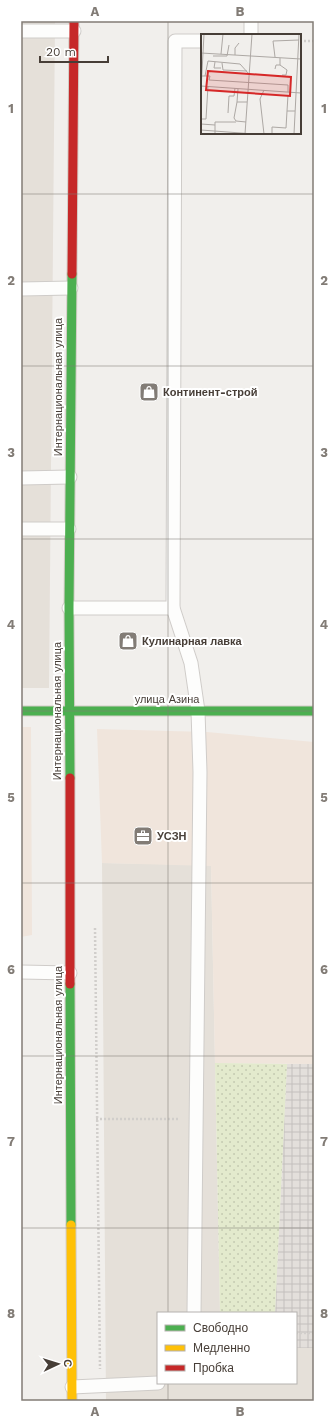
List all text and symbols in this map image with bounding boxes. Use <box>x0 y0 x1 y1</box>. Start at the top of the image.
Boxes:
text: A <box>91 4 100 19</box>
text: B <box>236 4 245 19</box>
inset map <box>201 34 301 134</box>
scale bar <box>40 38 108 64</box>
text: 20 m <box>46 45 76 59</box>
text: 1 <box>8 101 14 116</box>
text: 1 <box>321 101 327 116</box>
text: 2 <box>7 273 15 288</box>
text: 2 <box>320 273 328 288</box>
street label: Интернациональная улица <box>52 317 65 456</box>
shop icon: Континент-строй <box>138 381 160 403</box>
place label: Континент-строй <box>163 386 258 399</box>
text: 3 <box>7 445 15 460</box>
text: 3 <box>320 445 328 460</box>
text: 4 <box>7 617 16 632</box>
text: 4 <box>320 617 329 632</box>
shop icon: Кулинарная лавка <box>117 630 139 652</box>
place label: Кулинарная лавка <box>142 635 243 648</box>
street label: Интернациональная улица <box>51 641 64 780</box>
street label: улица Азина <box>135 693 200 706</box>
text: 5 <box>7 790 15 805</box>
text: 5 <box>320 790 328 805</box>
office icon: УСЗН <box>132 825 154 847</box>
place label: УСЗН <box>157 830 187 843</box>
text: 6 <box>7 962 15 977</box>
text: 6 <box>320 962 328 977</box>
street label: Интернациональная улица <box>52 965 65 1104</box>
text: 7 <box>7 1134 15 1149</box>
text: 7 <box>320 1134 328 1149</box>
text: 8 <box>7 1306 15 1321</box>
text: 8 <box>320 1306 328 1321</box>
legend <box>157 1312 297 1384</box>
text: Свободно <box>193 1321 248 1335</box>
text: Медленно <box>193 1341 250 1355</box>
north arrow <box>38 1344 78 1384</box>
text: С <box>61 1359 74 1368</box>
text: Пробка <box>193 1361 234 1375</box>
text: A <box>91 1404 100 1419</box>
text: B <box>236 1404 245 1419</box>

